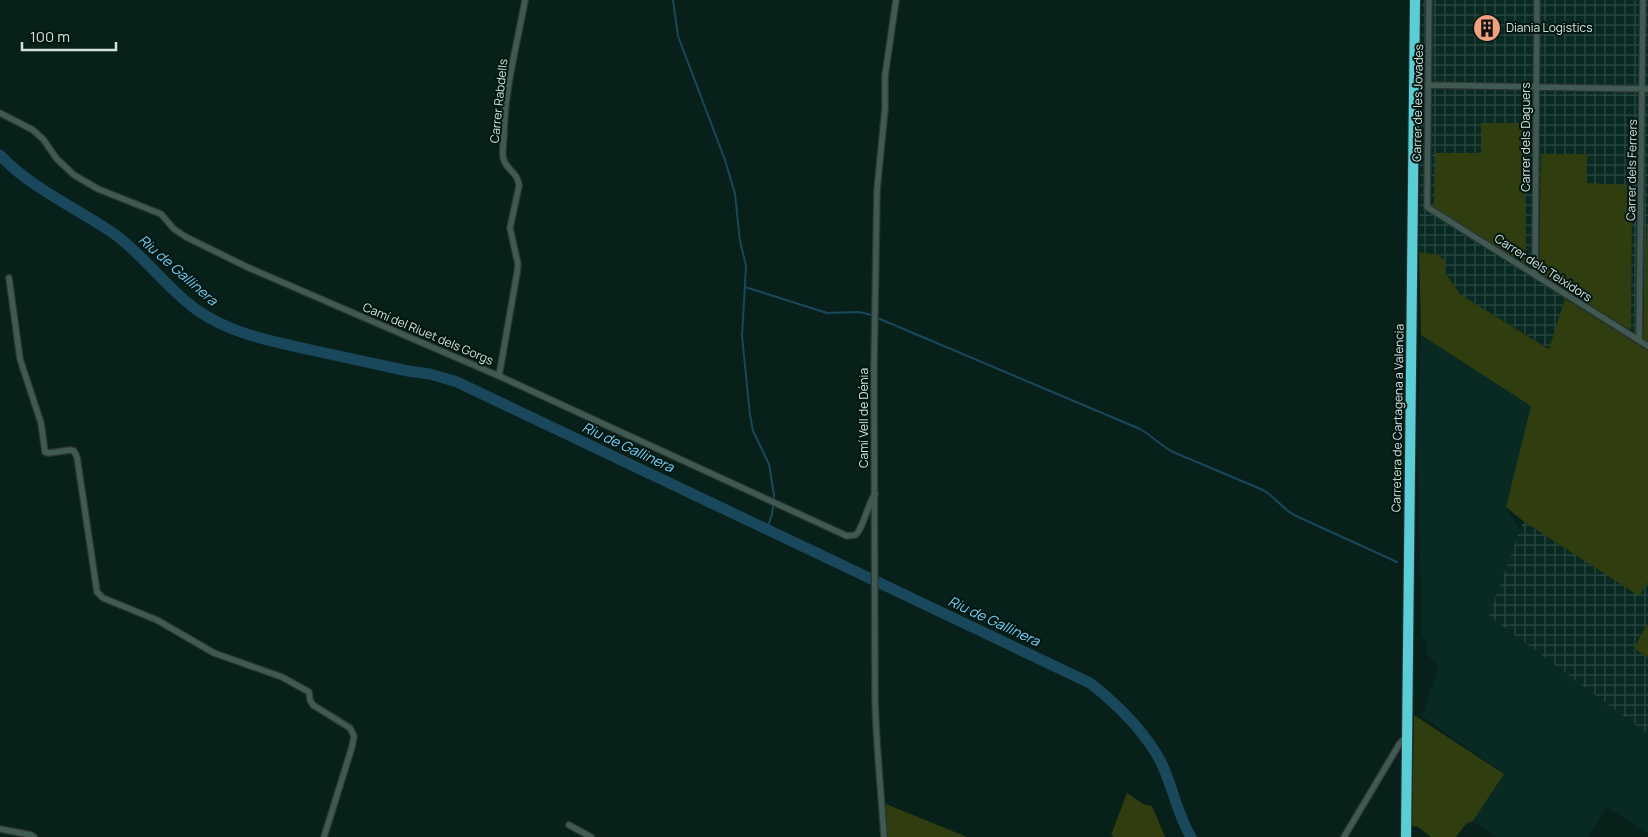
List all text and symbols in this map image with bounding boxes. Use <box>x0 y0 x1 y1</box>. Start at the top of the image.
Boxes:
building icon: Diania Logistics <box>1472 13 1502 43</box>
place label: Diania Logistics <box>1506 19 1593 36</box>
scale bar <box>22 20 116 52</box>
text: 100 m <box>30 26 70 47</box>
street label: Carrer de les Jovades <box>1408 44 1427 162</box>
street label: Carrer Rabdells <box>486 58 511 144</box>
street label: Carrer dels Daguers <box>1517 82 1534 192</box>
street label: Carrer dels Ferrers <box>1622 119 1641 221</box>
water label: Riu de Gallinera <box>135 230 223 310</box>
street label: Carrer dels Teixidors <box>1491 230 1595 305</box>
street label: Camí del Riuet dels Gorgs <box>360 298 496 369</box>
street label: Carretera de Cartagena a Valencia <box>1387 324 1408 512</box>
street label: Camí Vell de Dénia <box>855 368 872 468</box>
water label: Riu de Gallinera <box>579 417 678 477</box>
water label: Riu de Gallinera <box>945 591 1044 651</box>

